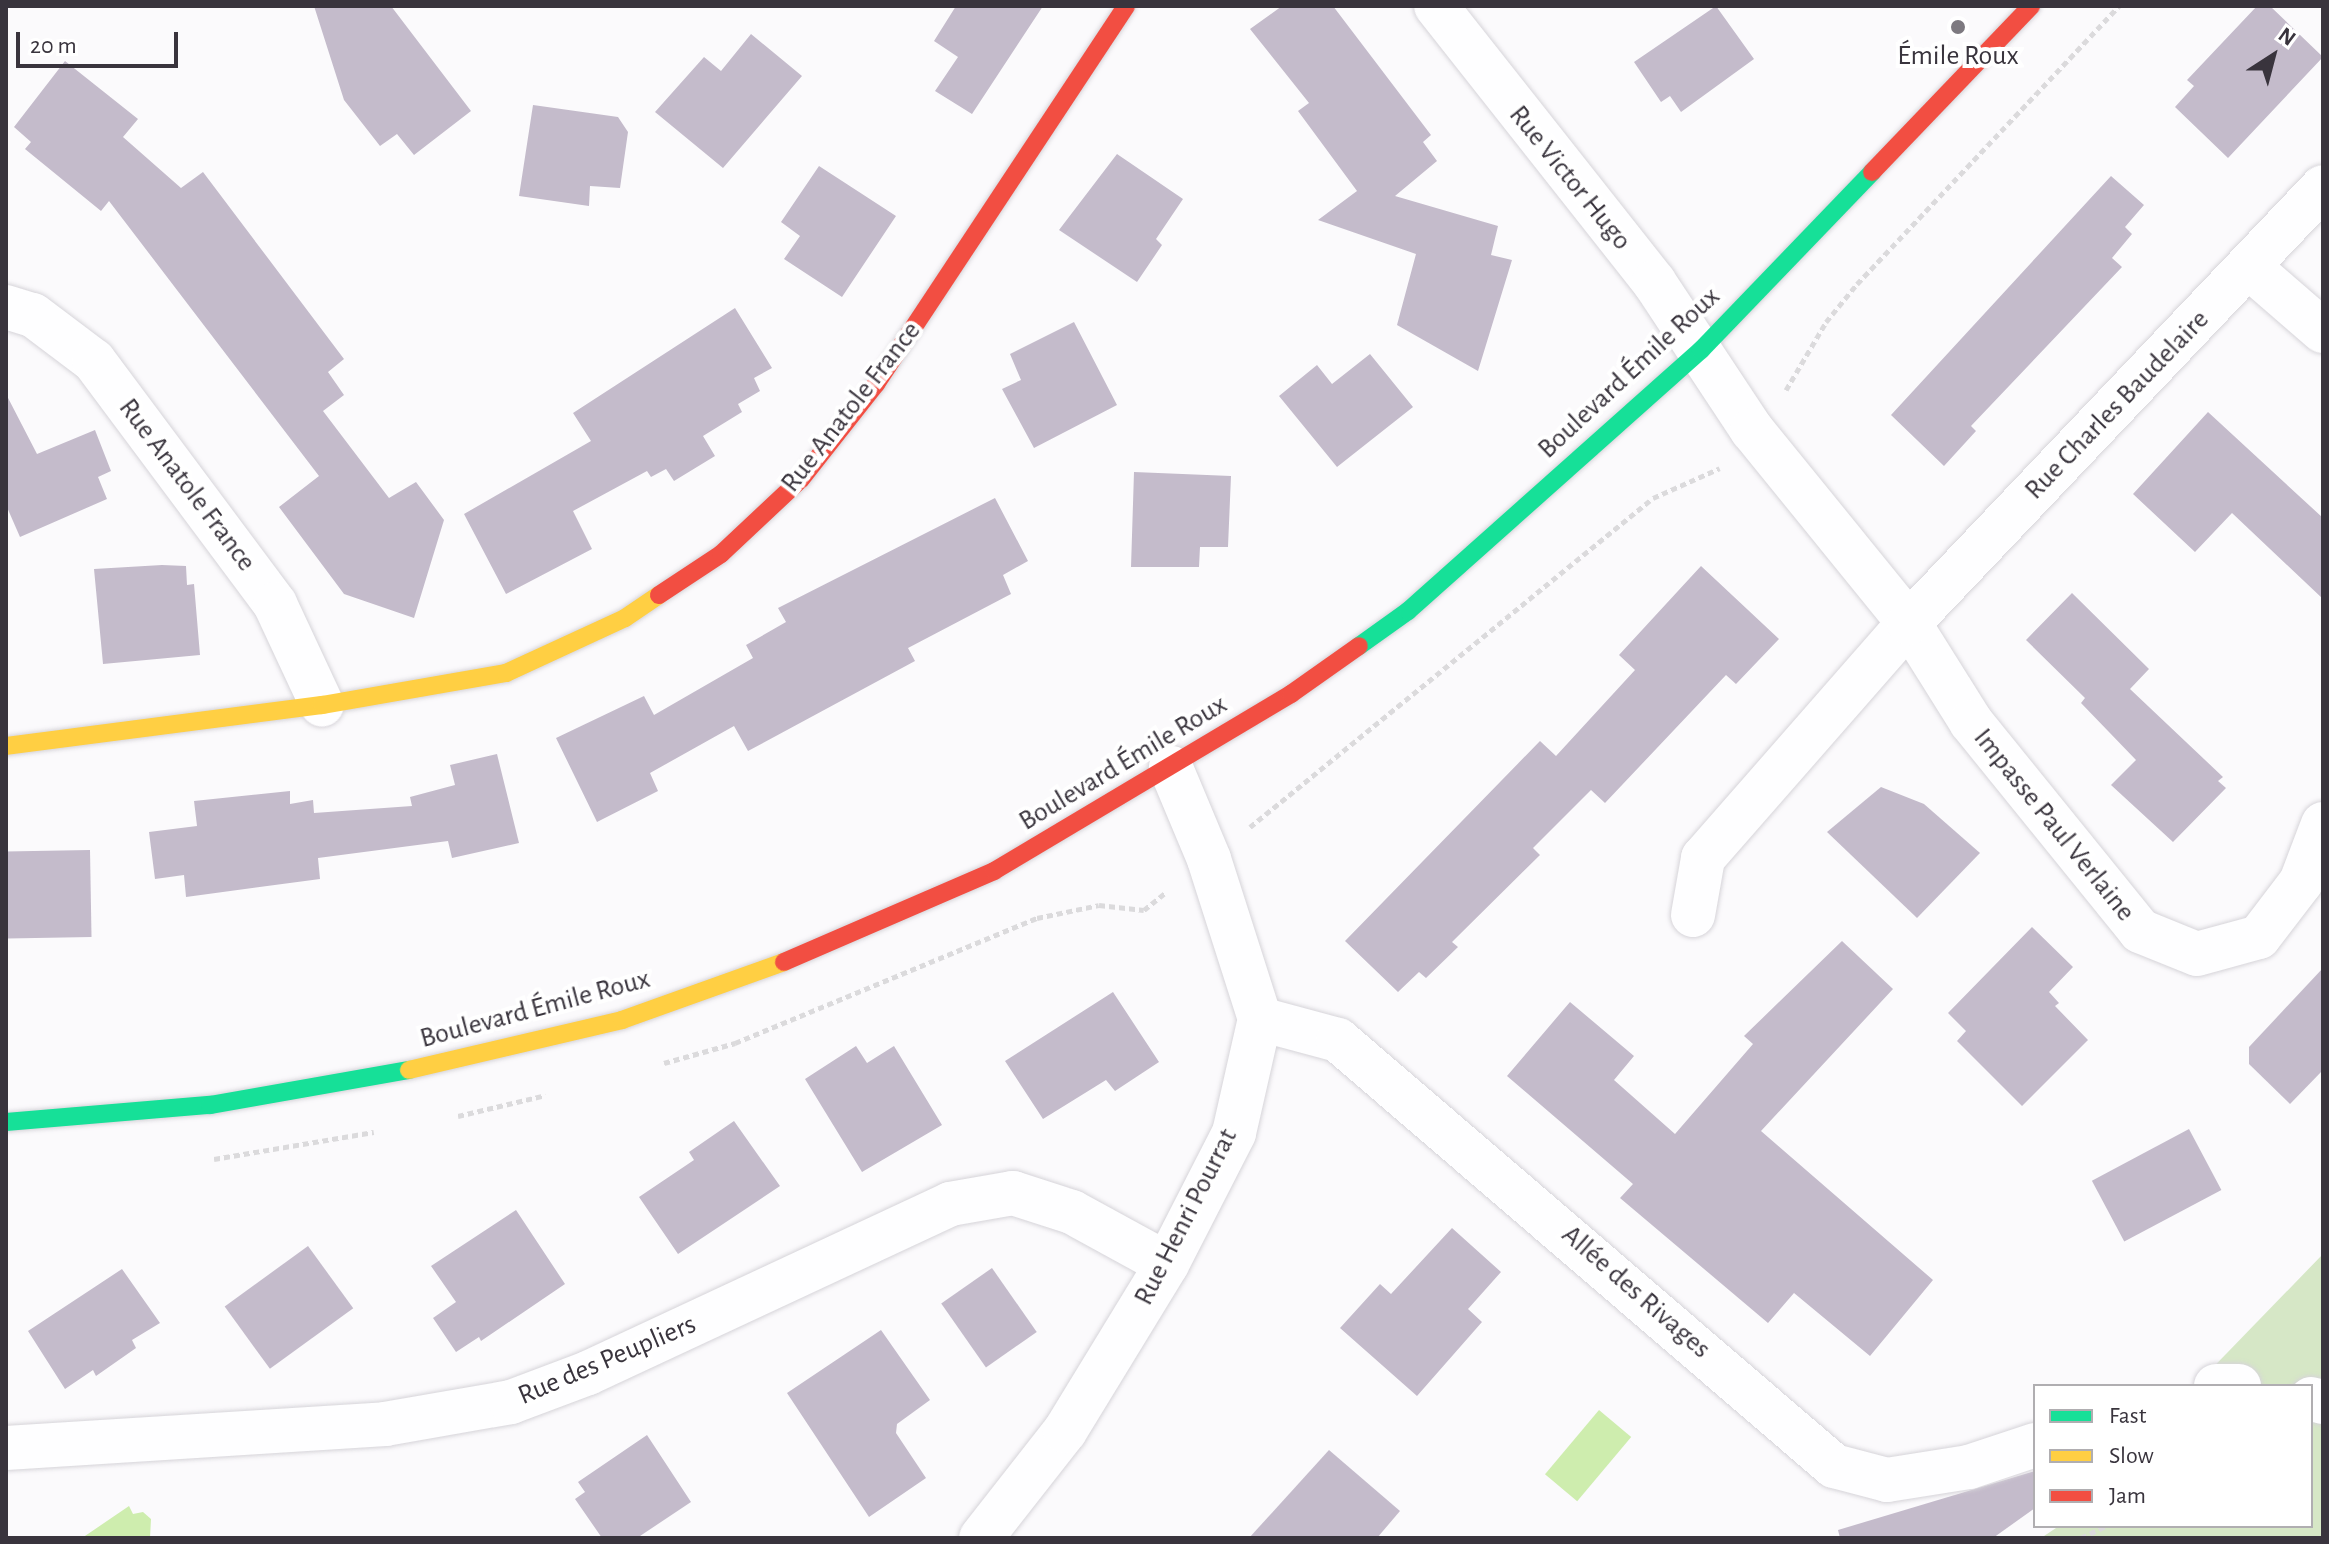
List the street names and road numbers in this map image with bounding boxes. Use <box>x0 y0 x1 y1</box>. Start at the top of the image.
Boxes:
street label: Rue Victor Hugo <box>1501 99 1639 257</box>
street label: Boulevard Émile Roux <box>1531 280 1727 466</box>
street label: Rue Charles Baudelaire <box>2018 303 2216 507</box>
street label: Rue Anatole France <box>774 315 928 499</box>
street label: Rue Anatole France <box>111 392 263 578</box>
street label: Boulevard Émile Roux <box>1013 688 1233 838</box>
street label: Impasse Paul Verlaine <box>1966 722 2142 928</box>
street label: Boulevard Émile Roux <box>416 962 654 1056</box>
street label: Rue Henri Pourrat <box>1127 1123 1245 1311</box>
street label: Allée des Rivages <box>1555 1218 1717 1366</box>
street label: Rue des Peupliers <box>513 1307 701 1413</box>

